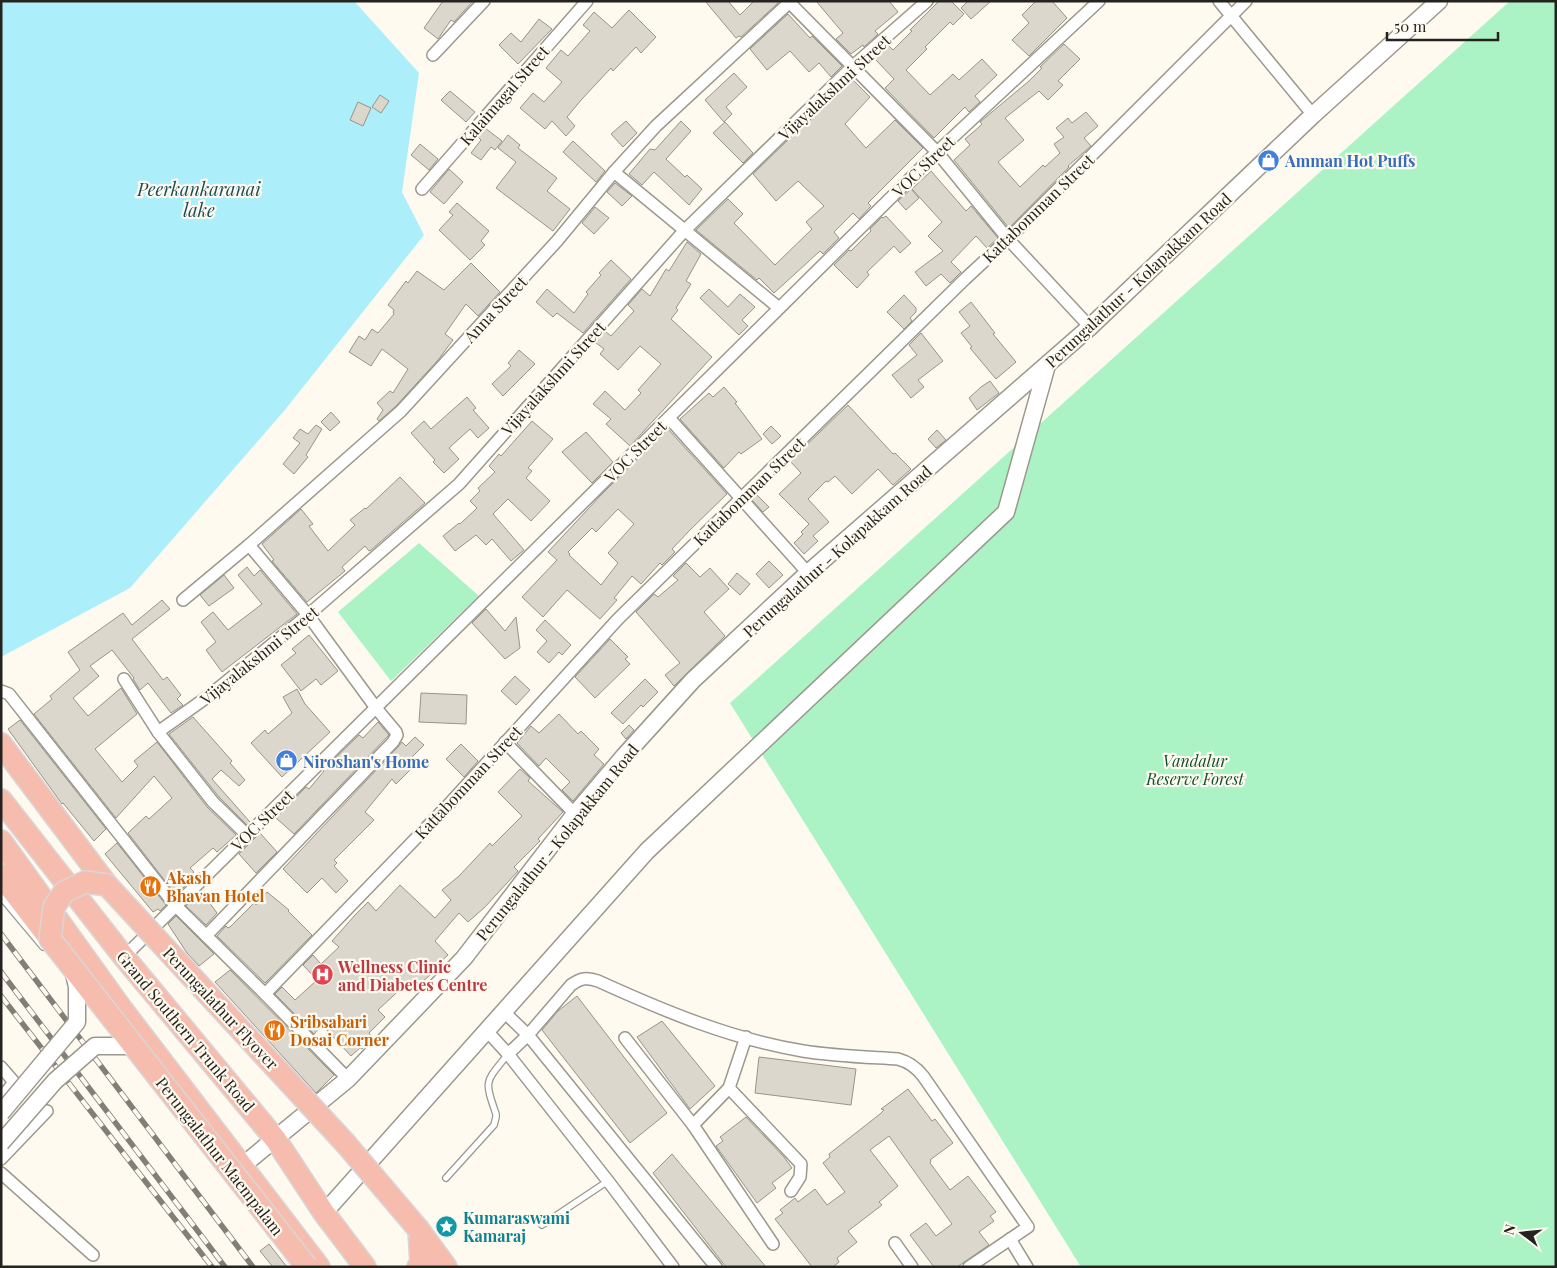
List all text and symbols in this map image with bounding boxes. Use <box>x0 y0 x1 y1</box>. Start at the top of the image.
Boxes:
scale bar <box>1387 10 1498 42</box>
text: 50 m <box>1394 16 1427 36</box>
street label: Vijayalakshmi Street <box>773 29 895 145</box>
street label: Kalaimagal Street <box>455 40 553 149</box>
street label: VOC Street <box>886 131 959 202</box>
shop icon: Amman Hot Puffs <box>1257 148 1281 172</box>
street label: Kattabomman Street <box>978 149 1099 267</box>
place label: Amman Hot Puffs <box>1284 150 1416 171</box>
water label: Peerkankaranai lake <box>136 177 261 222</box>
street label: Perungalathur - Kolapakkam Road <box>1040 188 1236 372</box>
street label: Anna Street <box>458 271 532 348</box>
street label: Vijayalakshmi Street <box>496 316 610 440</box>
street label: VOC Street <box>599 415 671 487</box>
street label: Kattabomman Street <box>689 432 810 550</box>
street label: Perungalathur - Kolapakkam Road <box>738 460 936 642</box>
street label: Vijayalakshmi Street <box>195 601 323 710</box>
street label: Kattabomman Street <box>410 721 526 843</box>
street label: Perungalathur - Kolapakkam Road <box>471 739 643 945</box>
shop icon: Niroshan's Home <box>275 749 299 773</box>
park label: Vandalur Reserve Forest <box>1145 750 1244 789</box>
place label: Niroshan's Home <box>303 751 429 772</box>
street label: VOC Street <box>225 785 298 856</box>
place label: Akash Bhavan Hotel <box>165 867 264 906</box>
restaurant icon: Akash Bhavan Hotel <box>138 874 162 898</box>
street label: Perungalathur Flyover <box>159 942 283 1074</box>
street label: Grand Southern Trunk Road <box>112 946 260 1116</box>
place label: Wellness Clinic and Diabetes Centre <box>337 956 487 995</box>
hospital icon: Wellness Clinic and Diabetes Centre <box>310 963 334 987</box>
place label: Sribsabari Dosai Corner <box>290 1011 389 1050</box>
restaurant icon: Sribsabari Dosai Corner <box>262 1018 286 1042</box>
street label: Perungalathur Maempalam <box>152 1073 288 1239</box>
place label: Kumaraswami Kamaraj <box>463 1207 570 1246</box>
north arrow <box>1497 1208 1547 1258</box>
place icon: Kumaraswami Kamaraj <box>435 1214 459 1238</box>
text: N <box>1498 1222 1520 1237</box>

